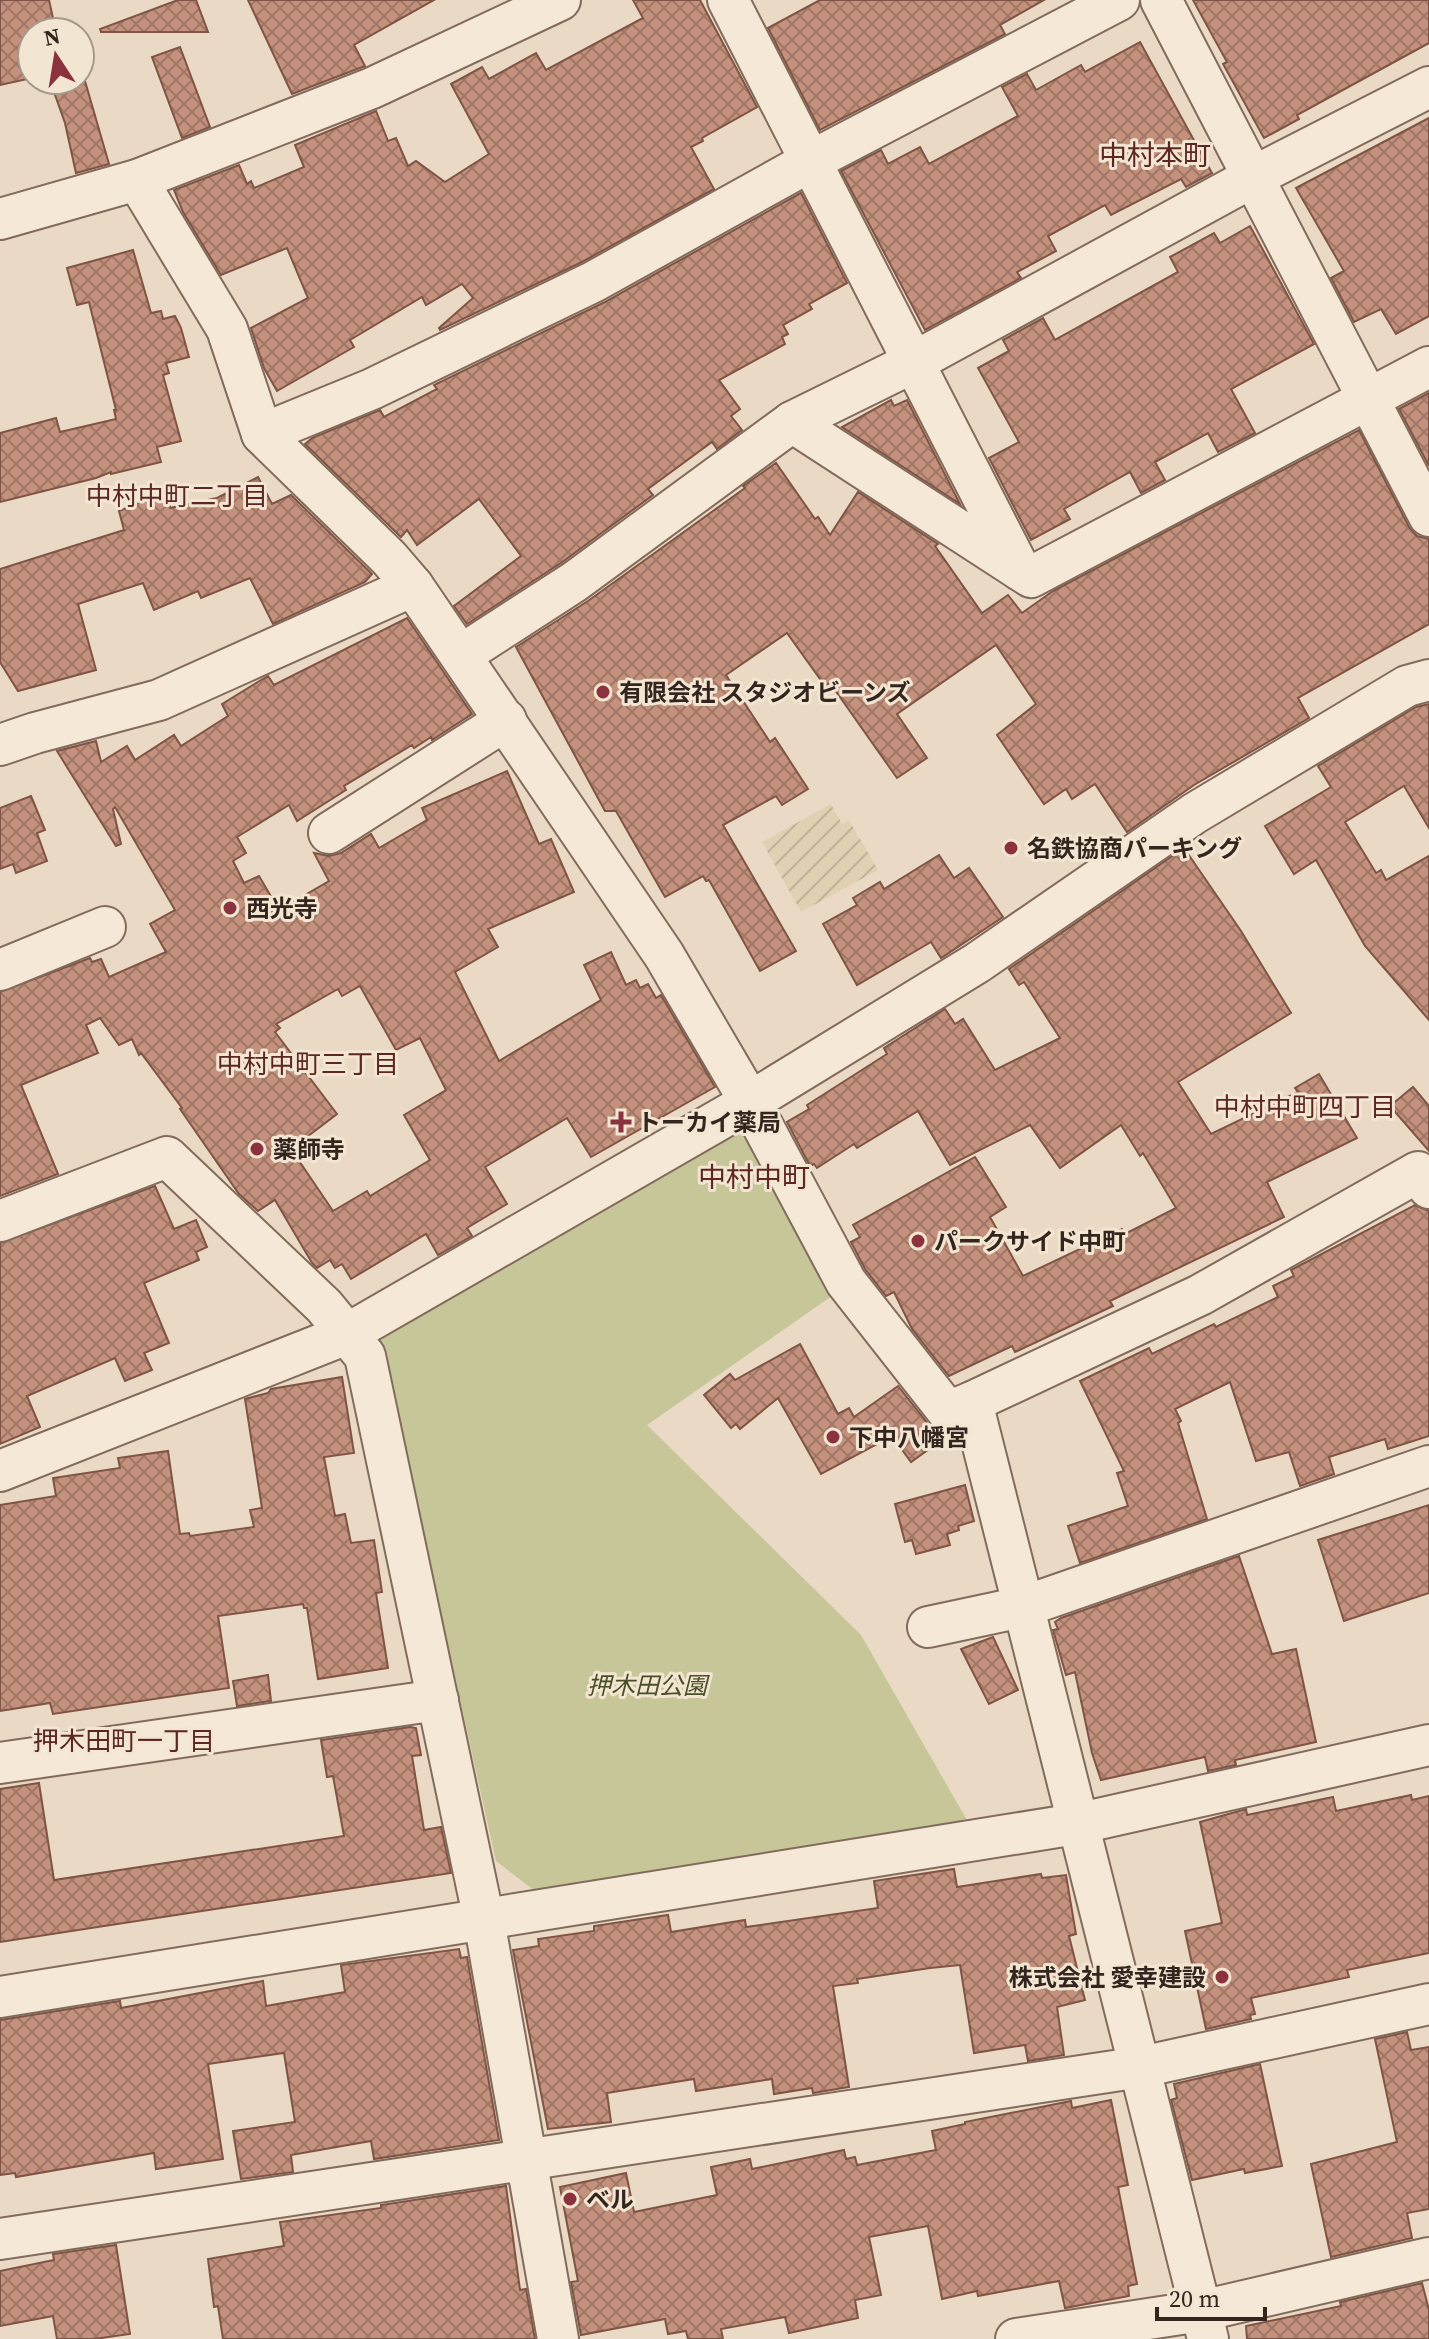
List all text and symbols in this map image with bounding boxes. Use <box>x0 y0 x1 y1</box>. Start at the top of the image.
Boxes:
north arrow <box>16 16 96 96</box>
text: N <box>41 20 63 53</box>
district label: 中村本町 <box>1099 136 1211 174</box>
district label: 中村中町二丁目 <box>86 478 268 514</box>
place label: 有限会社 スタジオビーンズ <box>619 676 910 709</box>
marker: 有限会社 スタジオビーンズ <box>594 683 612 701</box>
place label: 名鉄協商パーキング <box>1027 832 1242 865</box>
marker: 名鉄協商パーキング <box>1002 839 1020 857</box>
place label: 西光寺 <box>246 892 318 925</box>
marker: 西光寺 <box>221 899 239 917</box>
district label: 中村中町三丁目 <box>217 1046 399 1082</box>
district label: 中村中町四丁目 <box>1214 1089 1396 1125</box>
place label: トーカイ薬局 <box>637 1106 781 1139</box>
marker: トーカイ薬局 <box>612 1113 630 1131</box>
place label: 薬師寺 <box>273 1133 345 1166</box>
marker: 薬師寺 <box>248 1140 266 1158</box>
district label: 中村中町 <box>698 1158 810 1196</box>
place label: パークサイド中町 <box>934 1225 1126 1258</box>
marker: パークサイド中町 <box>909 1232 927 1250</box>
place label: 下中八幡宮 <box>849 1421 969 1454</box>
marker: 下中八幡宮 <box>824 1428 842 1446</box>
park label: 押木田公園 <box>587 1669 710 1702</box>
district label: 押木田町一丁目 <box>33 1723 215 1759</box>
place label: 株式会社 愛幸建設 <box>1009 1961 1206 1994</box>
marker: 株式会社 愛幸建設 <box>1213 1968 1231 1986</box>
place label: ベル <box>586 2183 634 2216</box>
marker: ベル <box>561 2190 579 2208</box>
scale bar <box>1157 2271 1265 2321</box>
text: 20 m <box>1169 2282 1220 2315</box>

